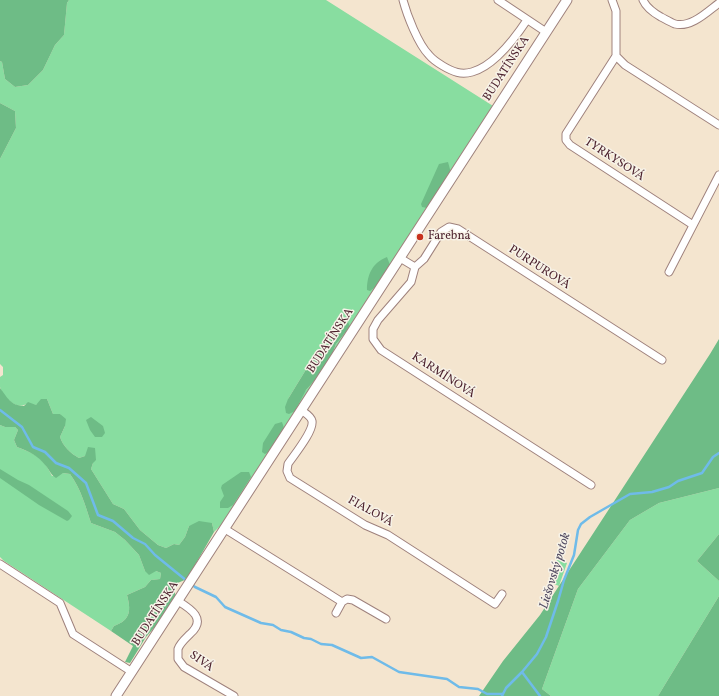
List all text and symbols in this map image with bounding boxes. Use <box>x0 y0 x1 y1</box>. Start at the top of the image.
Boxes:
street label: BUDATÍNSKA <box>481 34 533 104</box>
street label: TYRKYSOVÁ <box>581 135 647 185</box>
place label: Farebná <box>428 230 471 244</box>
marker: Farebná <box>415 232 425 242</box>
street label: PURPUROVÁ <box>506 243 572 293</box>
street label: BUDATÍNSKA <box>305 306 357 376</box>
street label: KARMÍNOVÁ <box>409 350 477 402</box>
street label: FIALOVÁ <box>345 494 395 530</box>
water label: Liešovský potok <box>537 531 575 611</box>
street label: BUDATÍNSKA <box>130 579 182 649</box>
street label: SIVÁ <box>186 649 216 675</box>

